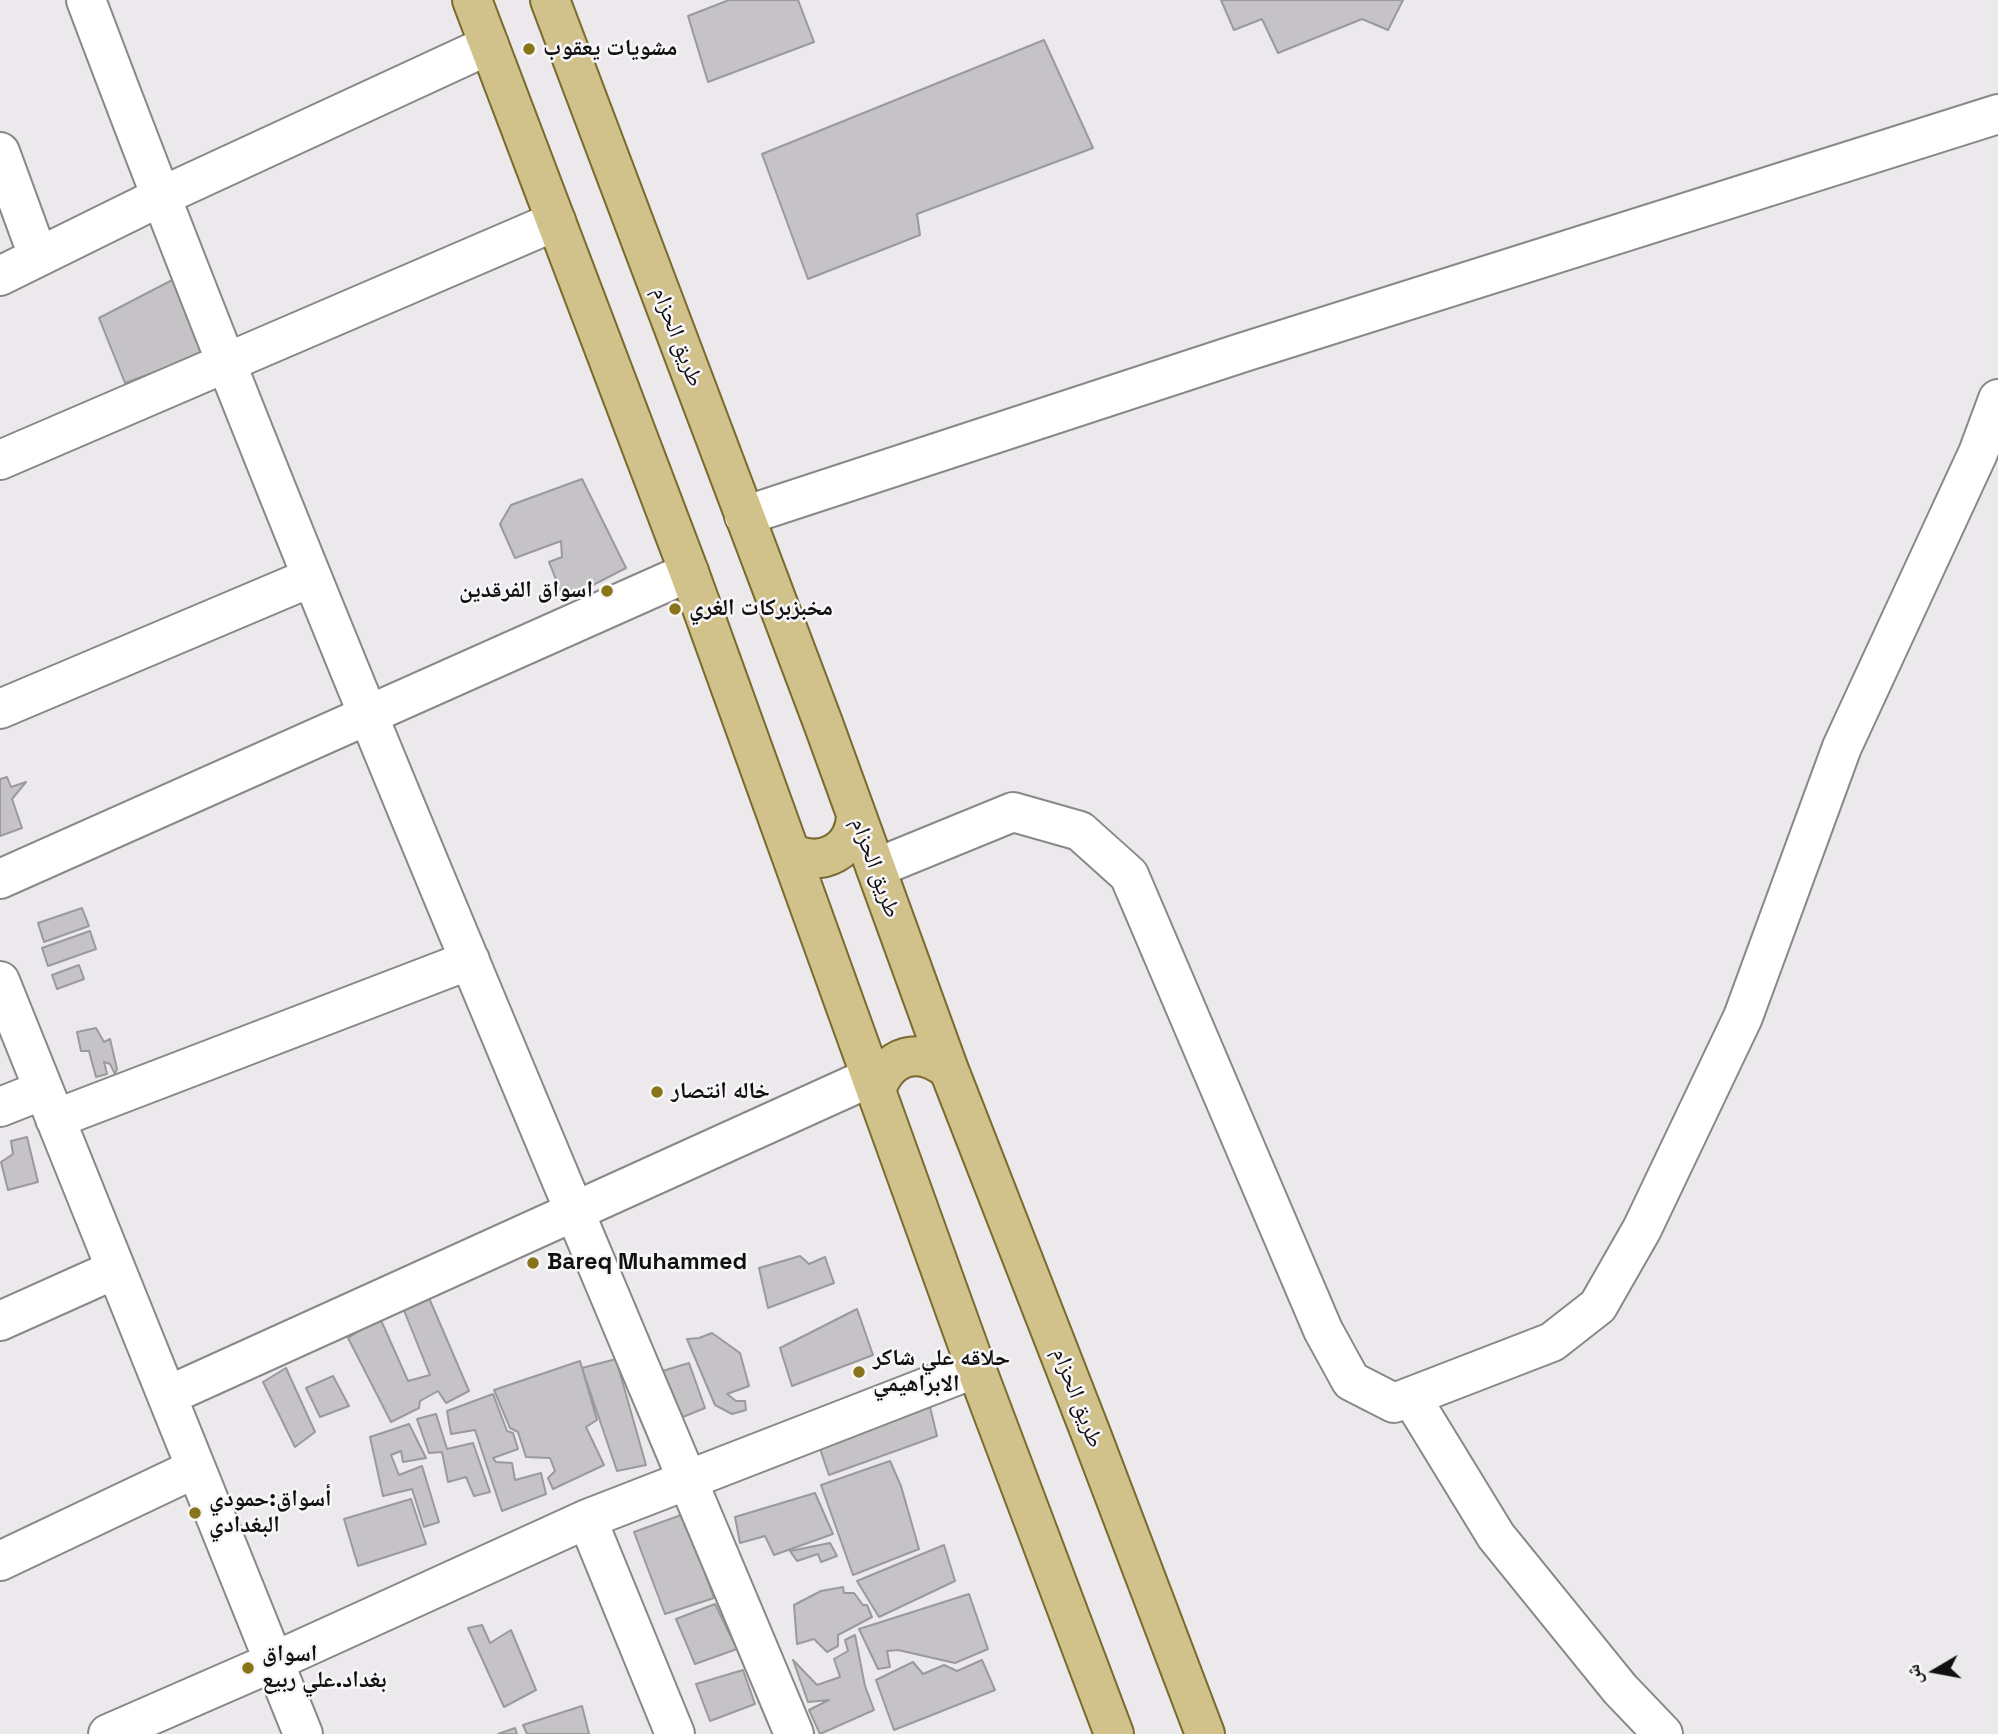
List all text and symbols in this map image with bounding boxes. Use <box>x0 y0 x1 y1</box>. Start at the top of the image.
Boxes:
place label: مشويات يعقوب <box>543 35 677 63</box>
marker: مشويات يعقوب <box>521 41 537 57</box>
street label: طريق الحزام <box>645 283 709 391</box>
place label: اسواق الفرقدين <box>459 577 593 605</box>
marker: اسواق الفرقدين <box>599 583 615 599</box>
place label: مخبزبركات الغري <box>689 595 833 623</box>
marker: مخبزبركات الغري <box>667 601 683 617</box>
street label: طريق الحزام <box>844 814 906 922</box>
place label: خاله انتصار <box>671 1078 770 1106</box>
marker: خاله انتصار <box>649 1084 665 1100</box>
place label: Bareq Muhammed <box>547 1249 747 1277</box>
marker: Bareq Muhammed <box>525 1255 541 1271</box>
street label: طريق الحزام <box>1045 1344 1109 1452</box>
place label: حلاقه علي شاكر الابراهيمي <box>873 1345 1010 1399</box>
marker: حلاقه علي شاكر الابراهيمي <box>851 1364 867 1380</box>
place label: أسواق:حمودي البغدادي <box>209 1486 332 1540</box>
marker: أسواق:حمودي البغدادي <box>187 1505 203 1521</box>
north arrow <box>1900 1636 1970 1706</box>
place label: اسواق بغداد.علي ربيع <box>262 1641 387 1695</box>
marker: اسواق بغداد.علي ربيع <box>240 1660 256 1676</box>
text: ش <box>1900 1663 1928 1687</box>

